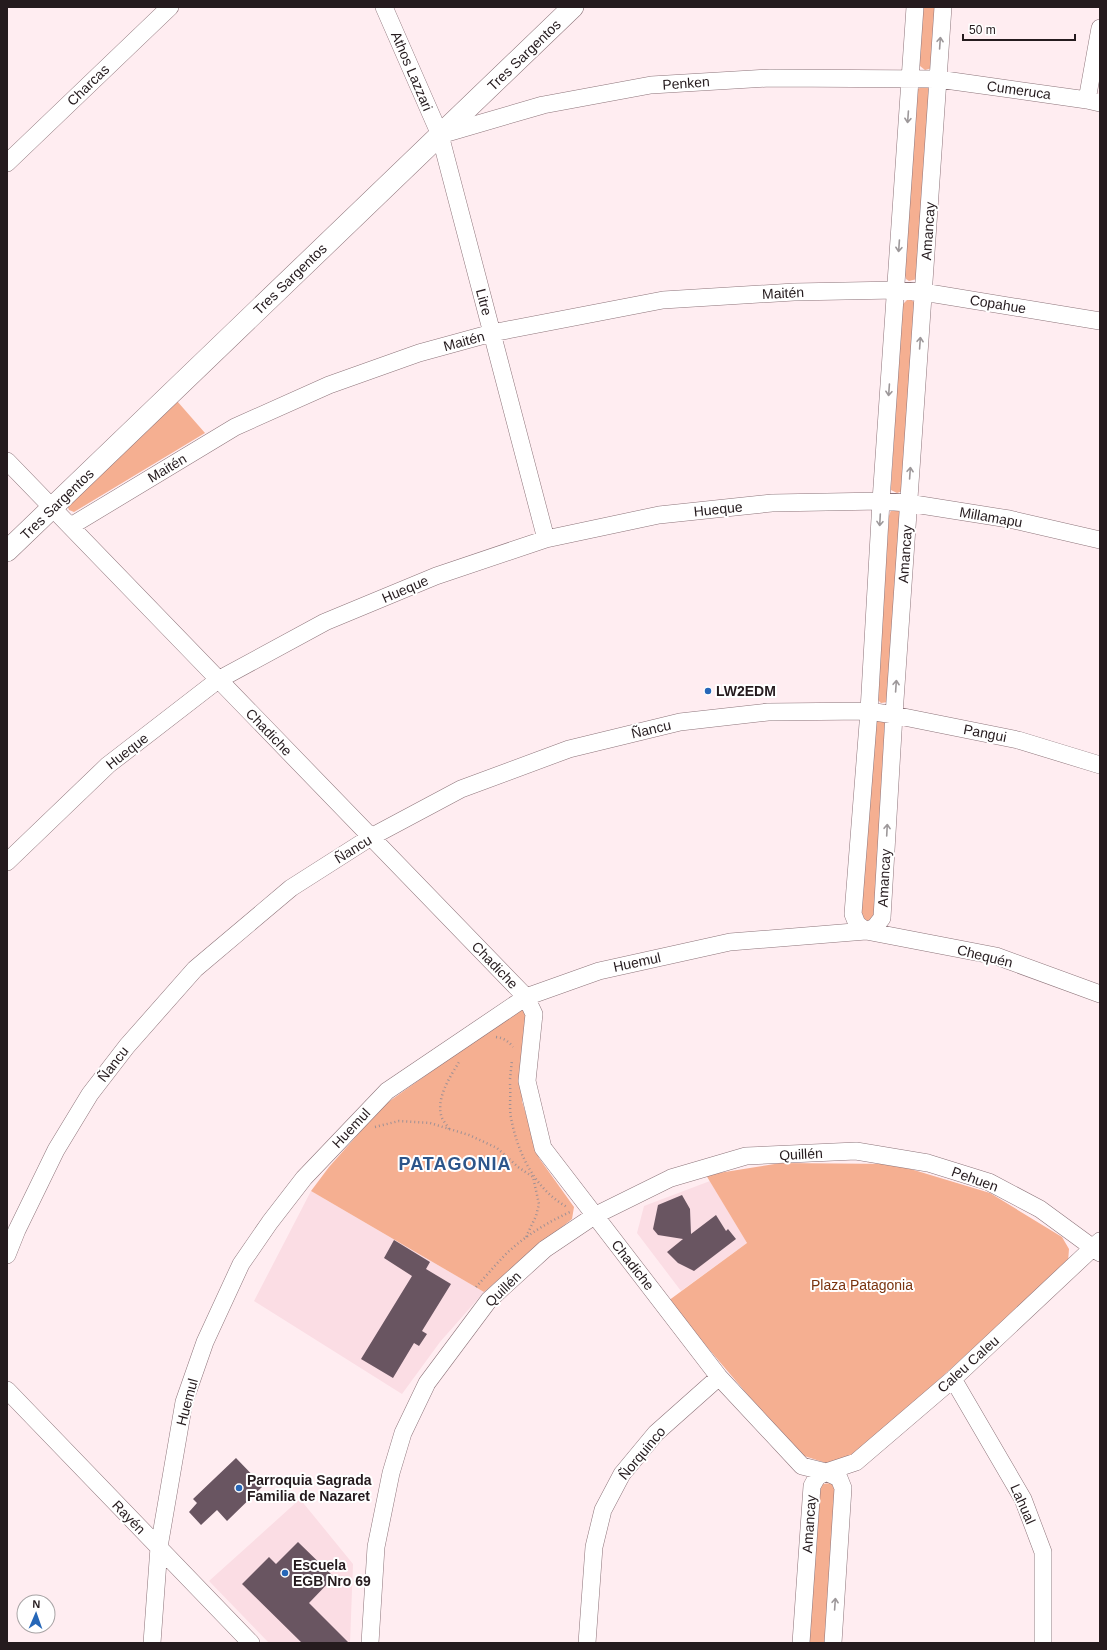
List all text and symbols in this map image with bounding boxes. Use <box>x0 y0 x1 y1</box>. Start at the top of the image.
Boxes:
street label: Tres Sargentos <box>484 16 564 94</box>
scale bar <box>963 16 1075 42</box>
text: 50 m <box>969 23 996 37</box>
street label: Athos Lazzari <box>388 29 436 113</box>
one-way arrow <box>937 37 944 50</box>
street label: Charcas <box>64 61 112 109</box>
street label: Penken <box>662 73 710 93</box>
street label: Cumeruca <box>986 78 1052 102</box>
one-way arrow <box>904 110 911 123</box>
street label: Amancay <box>918 201 938 261</box>
one-way arrow <box>896 239 903 252</box>
street label: Tres Sargentos <box>250 240 330 318</box>
street label: Maitén <box>762 284 804 302</box>
street label: Litre <box>473 287 495 317</box>
street label: Copahue <box>969 292 1028 316</box>
street label: Maitén <box>442 328 486 354</box>
one-way arrow <box>916 337 923 350</box>
one-way arrow <box>886 383 893 396</box>
street label: Maitén <box>145 450 189 486</box>
street label: Tres Sargentos <box>17 465 97 543</box>
one-way arrow <box>907 467 914 480</box>
street label: Hueque <box>693 498 743 520</box>
street label: Millamapu <box>958 504 1024 530</box>
one-way arrow <box>876 513 884 526</box>
street label: Amancay <box>895 524 915 584</box>
street label: Hueque <box>379 572 431 606</box>
one-way arrow <box>892 680 899 693</box>
place label: LW2EDM <box>716 683 776 699</box>
marker: LW2EDM <box>703 686 713 696</box>
street label: Chadiche <box>243 705 295 759</box>
street label: Ñancu <box>629 717 673 741</box>
street label: Pangui <box>962 721 1008 745</box>
street label: Hueque <box>103 729 151 772</box>
one-way arrow <box>884 824 891 837</box>
street label: Ñancu <box>332 831 374 867</box>
street label: Amancay <box>874 848 894 908</box>
street label: Chadiche <box>469 938 521 992</box>
street label: Chequén <box>955 941 1015 971</box>
street label: Huemul <box>612 949 662 975</box>
street label: Ñancu <box>94 1043 132 1085</box>
street label: Huemul <box>329 1105 373 1151</box>
street label: Quillén <box>779 1145 823 1163</box>
district label: PATAGONIA <box>399 1154 512 1174</box>
street label: Pehuen <box>950 1163 1000 1195</box>
street label: Chadiche <box>608 1237 658 1293</box>
street label: Quillén <box>482 1268 524 1310</box>
park label: Plaza Patagonia <box>811 1277 913 1293</box>
street label: Caleu Caleu <box>934 1332 1002 1396</box>
street label: Huemul <box>173 1377 201 1427</box>
street label: Ñorquinco <box>615 1423 669 1483</box>
place label: Parroquia Sagrada Familia de Nazaret <box>247 1472 372 1504</box>
street label: Lahual <box>1007 1482 1039 1526</box>
marker: Parroquia Sagrada Familia de Nazaret <box>234 1483 244 1493</box>
street label: Amancay <box>799 1494 819 1554</box>
street label: Rayén <box>109 1497 149 1537</box>
place label: Escuela EGB Nro 69 <box>293 1557 371 1589</box>
marker: Escuela EGB Nro 69 <box>280 1568 290 1578</box>
north arrow <box>16 1594 56 1634</box>
text: N <box>32 1598 41 1610</box>
one-way arrow <box>832 1598 839 1611</box>

